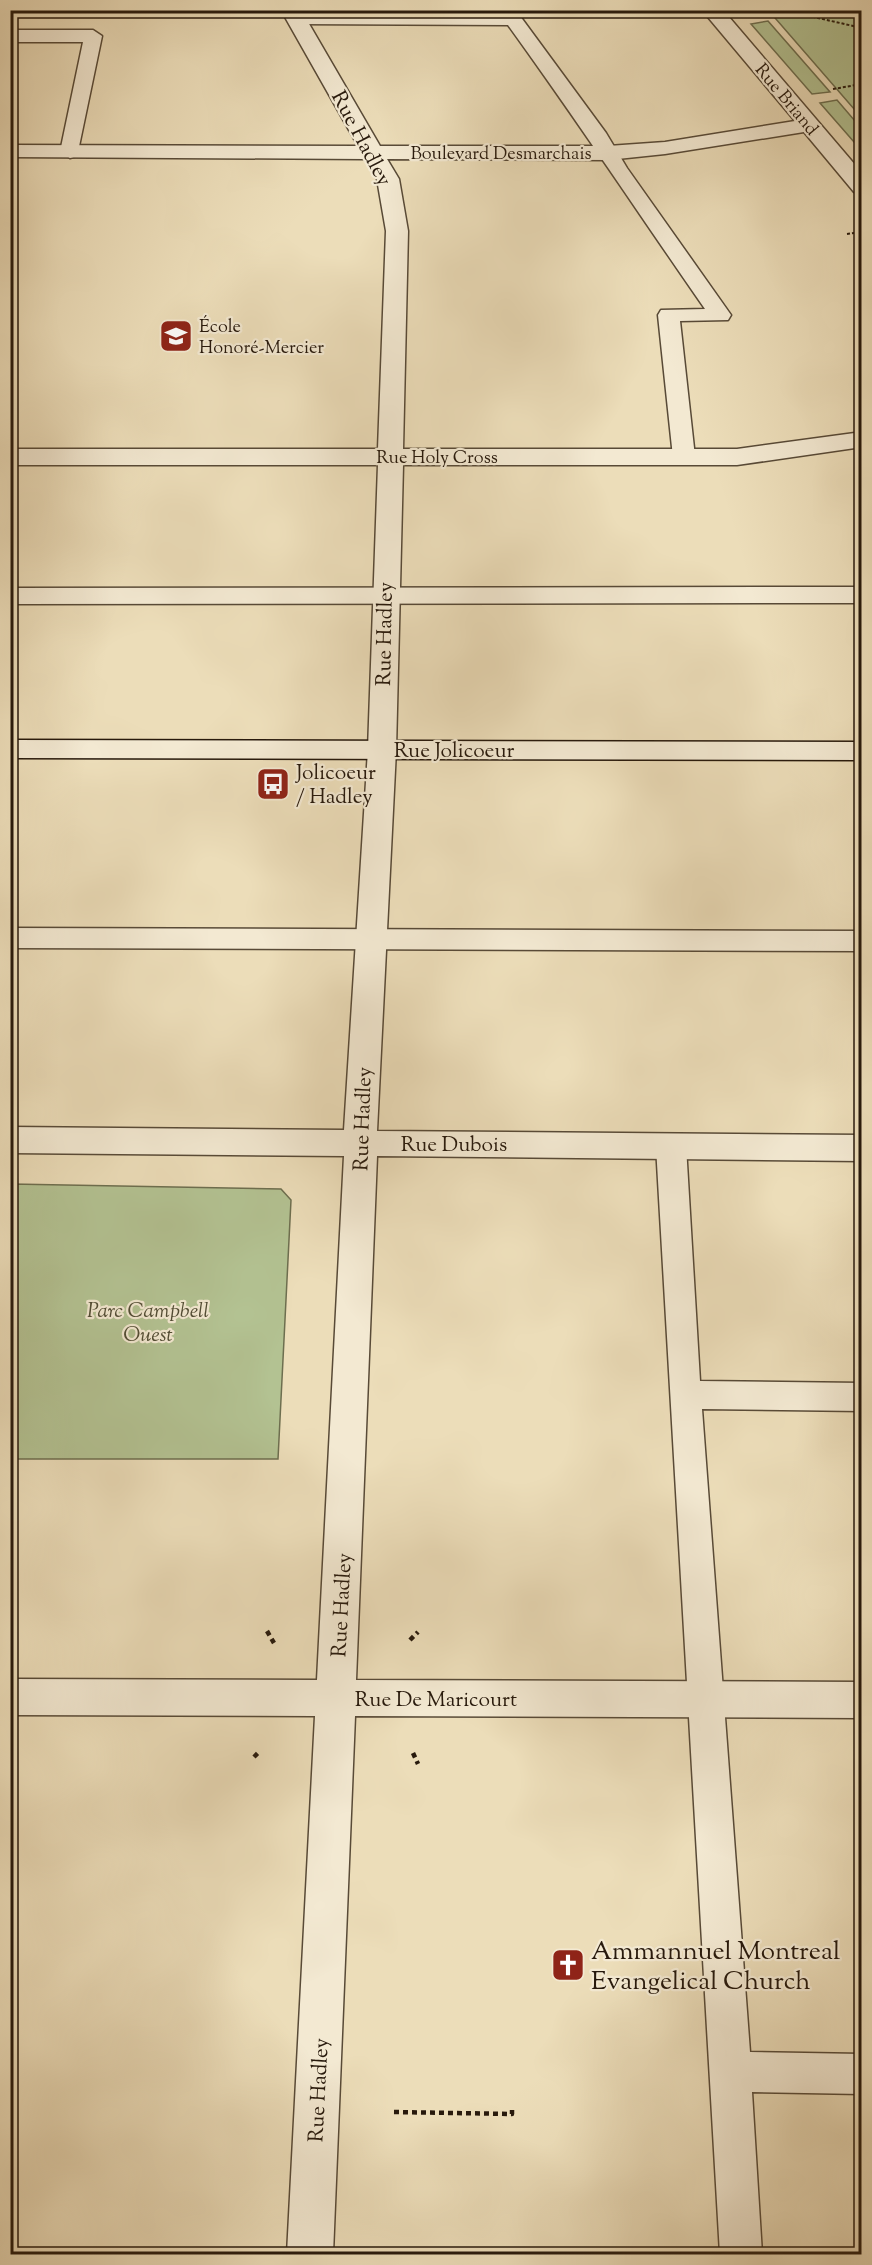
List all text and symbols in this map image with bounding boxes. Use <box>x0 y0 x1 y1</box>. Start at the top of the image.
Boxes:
street label: Rue Briand <box>748 59 823 142</box>
street label: Rue Hadley <box>323 86 398 192</box>
street label: Boulevard Desmarchais <box>410 142 592 168</box>
place label: École Honoré-Mercier <box>199 315 324 362</box>
school or university icon: École Honoré-Mercier <box>158 318 194 354</box>
street label: Rue Holy Cross <box>376 446 498 472</box>
street label: Rue Hadley <box>370 581 402 686</box>
street label: Rue Jolicoeur <box>394 737 514 767</box>
place label: Jolicoeur / Hadley <box>295 759 376 813</box>
bus stop icon: Jolicoeur / Hadley <box>255 766 291 802</box>
street label: Rue Hadley <box>347 1066 381 1172</box>
street label: Rue Dubois <box>401 1131 507 1161</box>
park label: Parc Campbell Ouest <box>87 1297 209 1351</box>
street label: Rue Hadley <box>325 1552 361 1658</box>
street label: Rue De Maricourt <box>355 1686 517 1716</box>
place label: Ammannuel Montreal Evangelical Church <box>591 1934 840 2001</box>
church icon: Ammannuel Montreal Evangelical Church <box>550 1947 586 1983</box>
street label: Rue Hadley <box>302 2037 338 2143</box>

